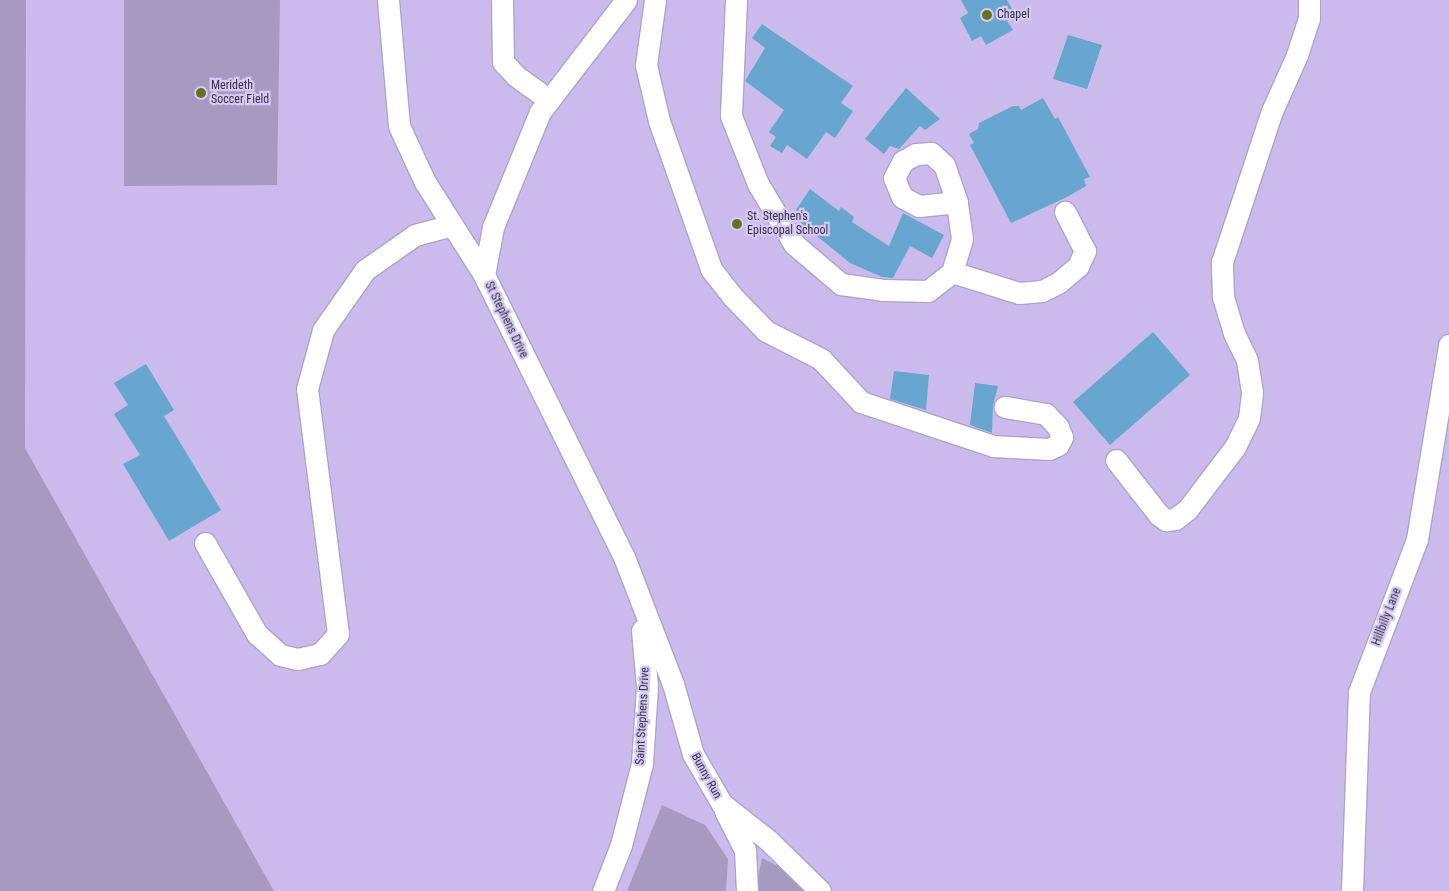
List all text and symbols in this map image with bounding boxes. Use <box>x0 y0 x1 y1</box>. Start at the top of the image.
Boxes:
place label: Chapel <box>997 8 1030 22</box>
marker: Chapel <box>981 9 993 21</box>
place label: Merideth Soccer Field <box>211 79 269 107</box>
marker: Merideth Soccer Field <box>195 87 207 99</box>
place label: St. Stephen's Episcopal School <box>747 210 828 238</box>
marker: St. Stephen's Episcopal School <box>731 218 743 230</box>
street label: St Stephens Drive <box>481 279 531 361</box>
street label: Hillbilly Lane <box>1369 586 1405 648</box>
street label: Saint Stephens Drive <box>633 667 653 765</box>
street label: Bunny Run <box>688 751 724 801</box>

